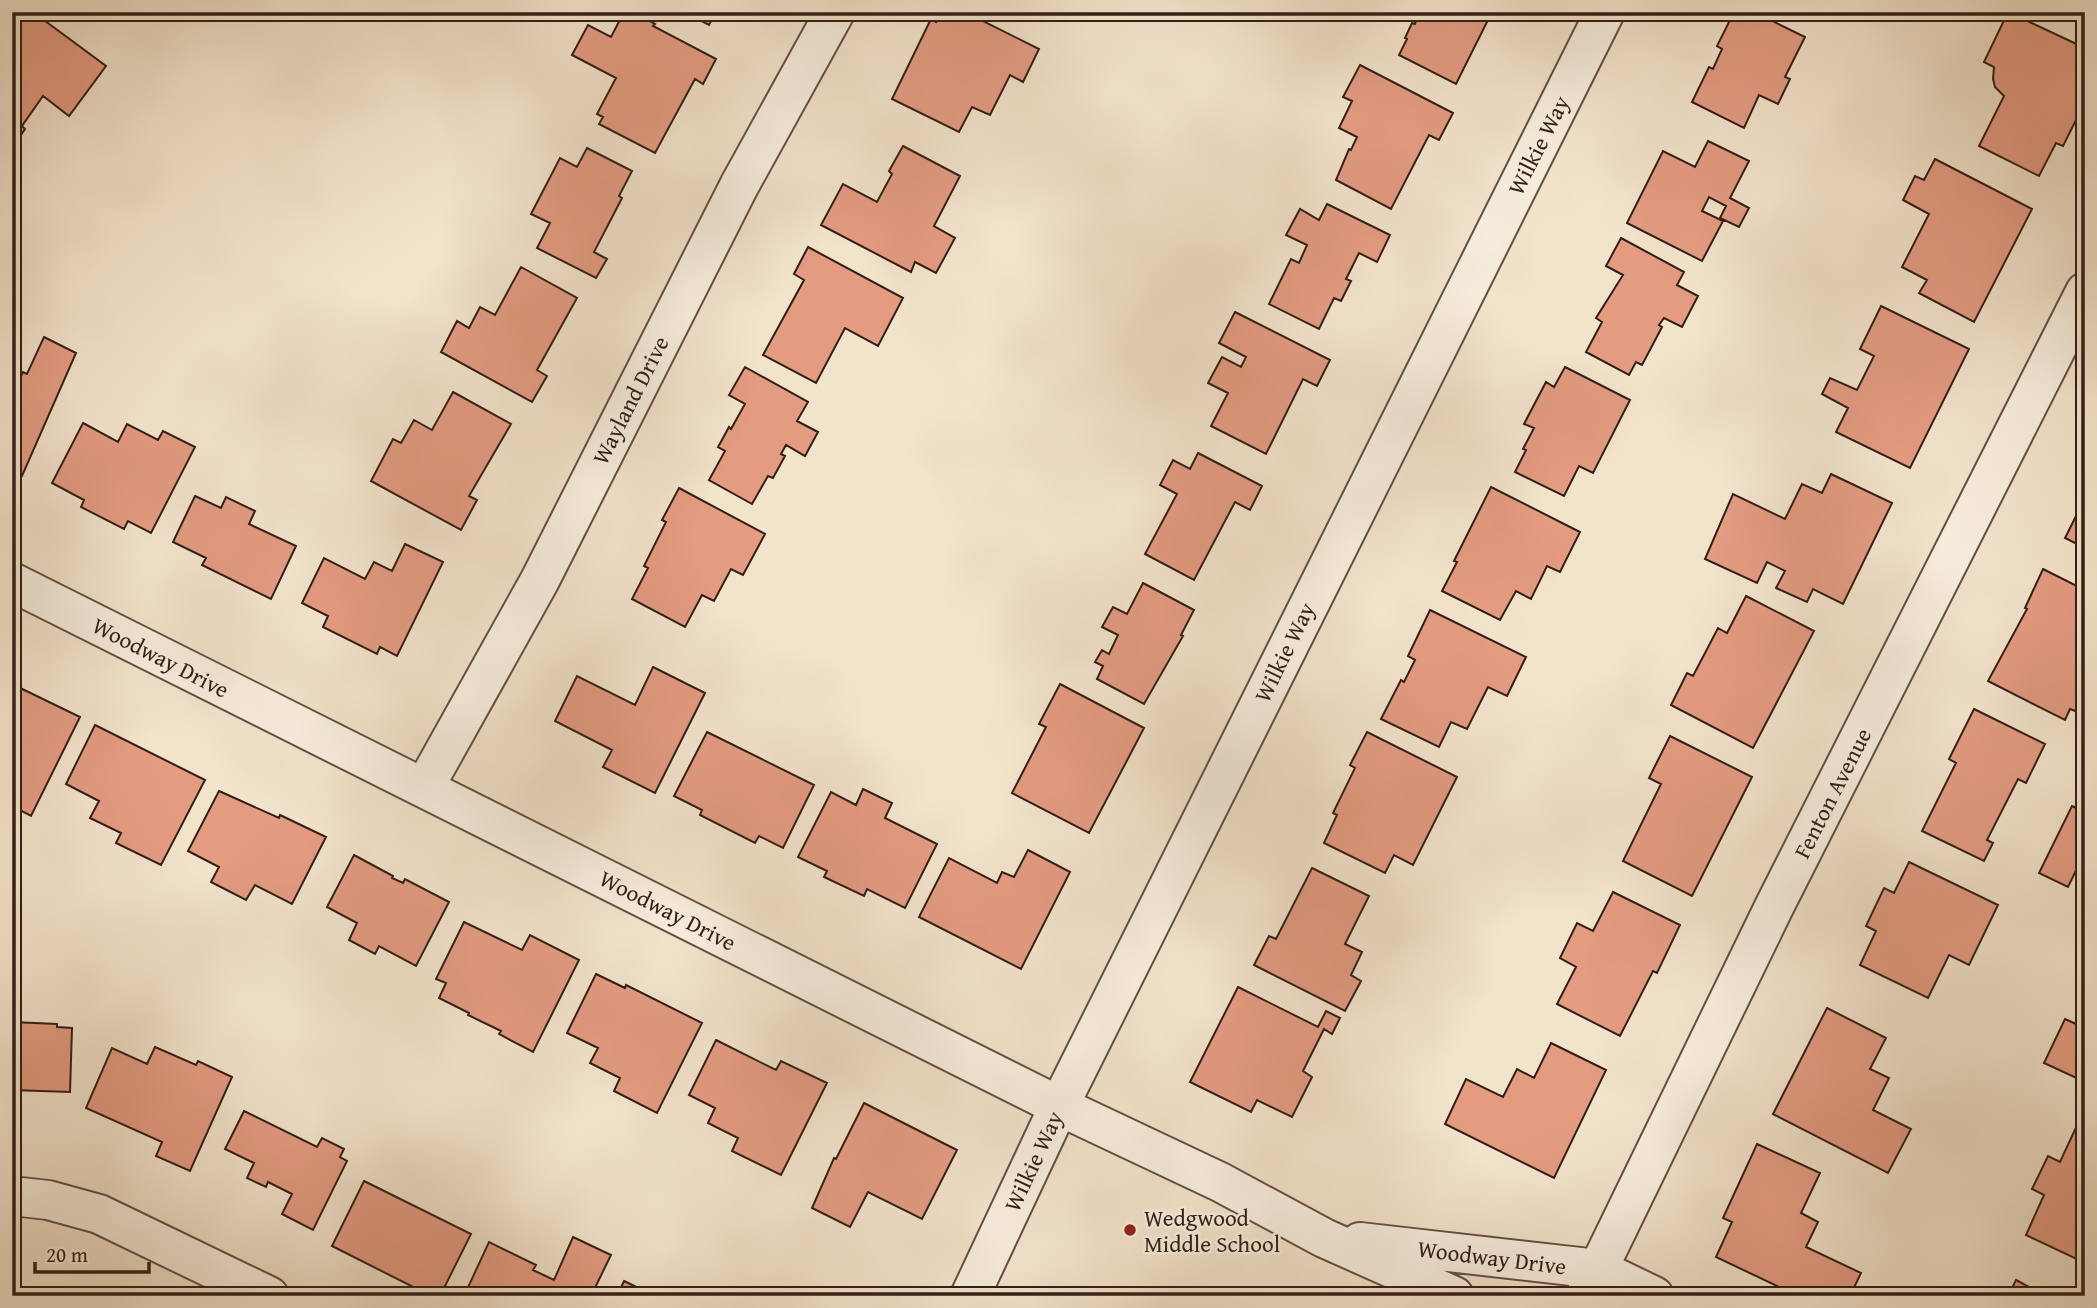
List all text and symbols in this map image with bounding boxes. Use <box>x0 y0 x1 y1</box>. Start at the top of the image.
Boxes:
street label: Wilkie Way <box>1499 89 1577 200</box>
street label: Wayland Drive <box>583 330 677 470</box>
street label: Wilkie Way <box>1246 596 1323 708</box>
street label: Woodway Drive <box>87 608 235 706</box>
street label: Fenton Avenue <box>1785 722 1879 864</box>
street label: Woodway Drive <box>594 861 742 959</box>
street label: Wilkie Way <box>995 1105 1071 1217</box>
place label: Wedgwood Middle School <box>1144 1201 1280 1260</box>
marker: Wedgwood Middle School <box>1122 1222 1138 1238</box>
scale bar <box>35 1231 149 1275</box>
street label: Woodway Drive <box>1416 1232 1568 1282</box>
text: 20 m <box>46 1239 88 1270</box>

